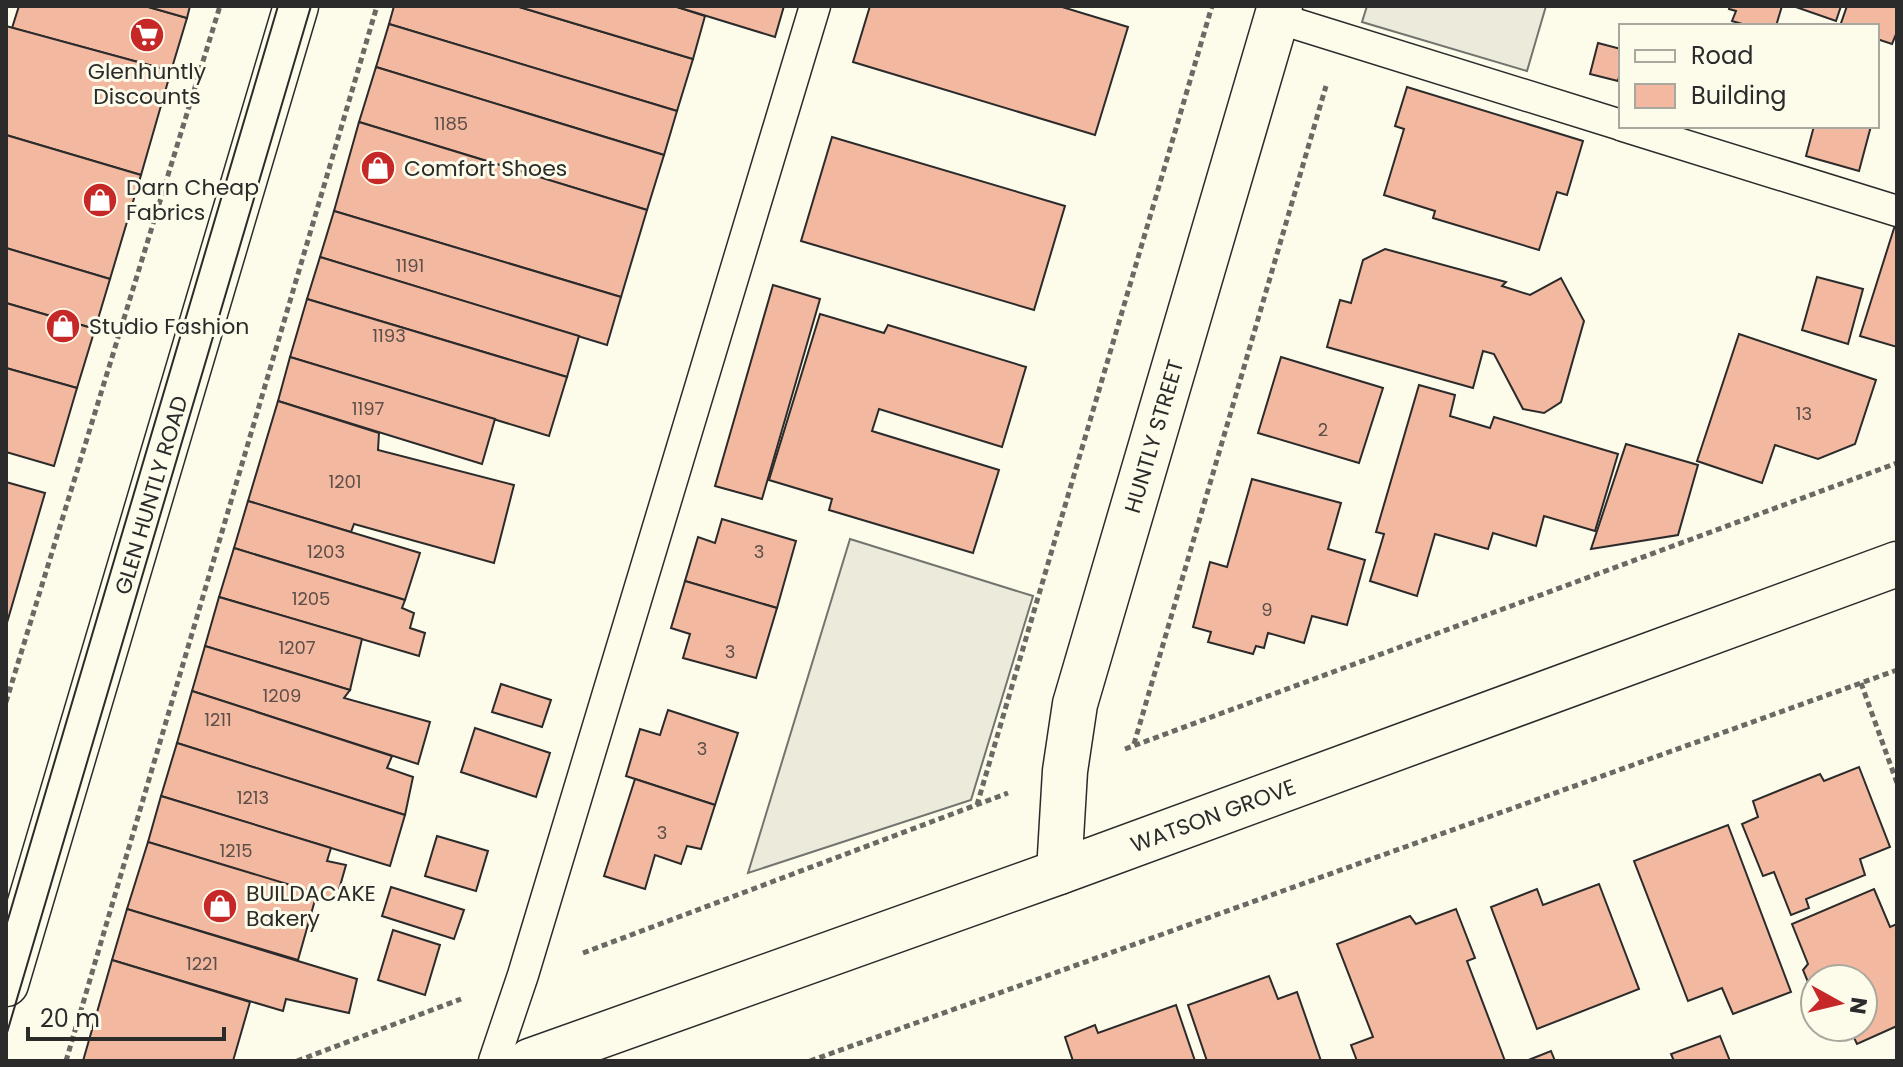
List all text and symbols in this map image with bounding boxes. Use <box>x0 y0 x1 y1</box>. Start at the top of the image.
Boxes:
supermarket icon: Glenhuntly Discounts <box>128 16 166 54</box>
legend <box>1619 24 1879 128</box>
text: Road <box>1691 39 1753 72</box>
place label: Glenhuntly Discounts <box>88 56 207 112</box>
text: Building <box>1691 79 1787 112</box>
house number: 1185 <box>434 111 468 136</box>
shop icon: Comfort Shoes <box>359 149 397 187</box>
place label: Comfort Shoes <box>404 153 567 184</box>
place label: Darn Cheap Fabrics <box>126 172 259 228</box>
shop icon: Darn Cheap Fabrics <box>81 181 119 219</box>
house number: 1191 <box>396 253 424 278</box>
shop icon: Studio Fashion <box>44 307 82 345</box>
place label: Studio Fashion <box>89 311 249 342</box>
house number: 1193 <box>372 323 406 348</box>
street label: HUNTLY STREET <box>1116 356 1191 517</box>
street label: GLEN HUNTLY ROAD <box>107 392 195 598</box>
house number: 1197 <box>352 396 385 421</box>
house number: 13 <box>1796 401 1812 426</box>
house number: 2 <box>1318 417 1328 442</box>
house number: 1201 <box>328 469 362 494</box>
house number: 1203 <box>307 539 345 564</box>
house number: 3 <box>754 539 764 564</box>
house number: 1205 <box>292 586 330 611</box>
house number: 9 <box>1261 597 1273 622</box>
house number: 1207 <box>278 635 316 660</box>
house number: 3 <box>725 639 735 664</box>
house number: 1209 <box>263 683 301 708</box>
house number: 1211 <box>204 707 232 732</box>
house number: 3 <box>697 736 707 761</box>
street label: WATSON GROVE <box>1126 771 1300 860</box>
house number: 1213 <box>237 785 269 810</box>
house number: 3 <box>657 820 667 845</box>
house number: 1215 <box>219 838 253 863</box>
place label: BUILDACAKE Bakery <box>246 878 376 934</box>
shop icon: BUILDACAKE Bakery <box>201 887 239 925</box>
house number: 1221 <box>186 951 218 976</box>
north arrow <box>1799 963 1879 1043</box>
scale bar <box>28 991 224 1041</box>
text: N <box>1842 995 1875 1016</box>
text: 20 m <box>40 1002 100 1035</box>

